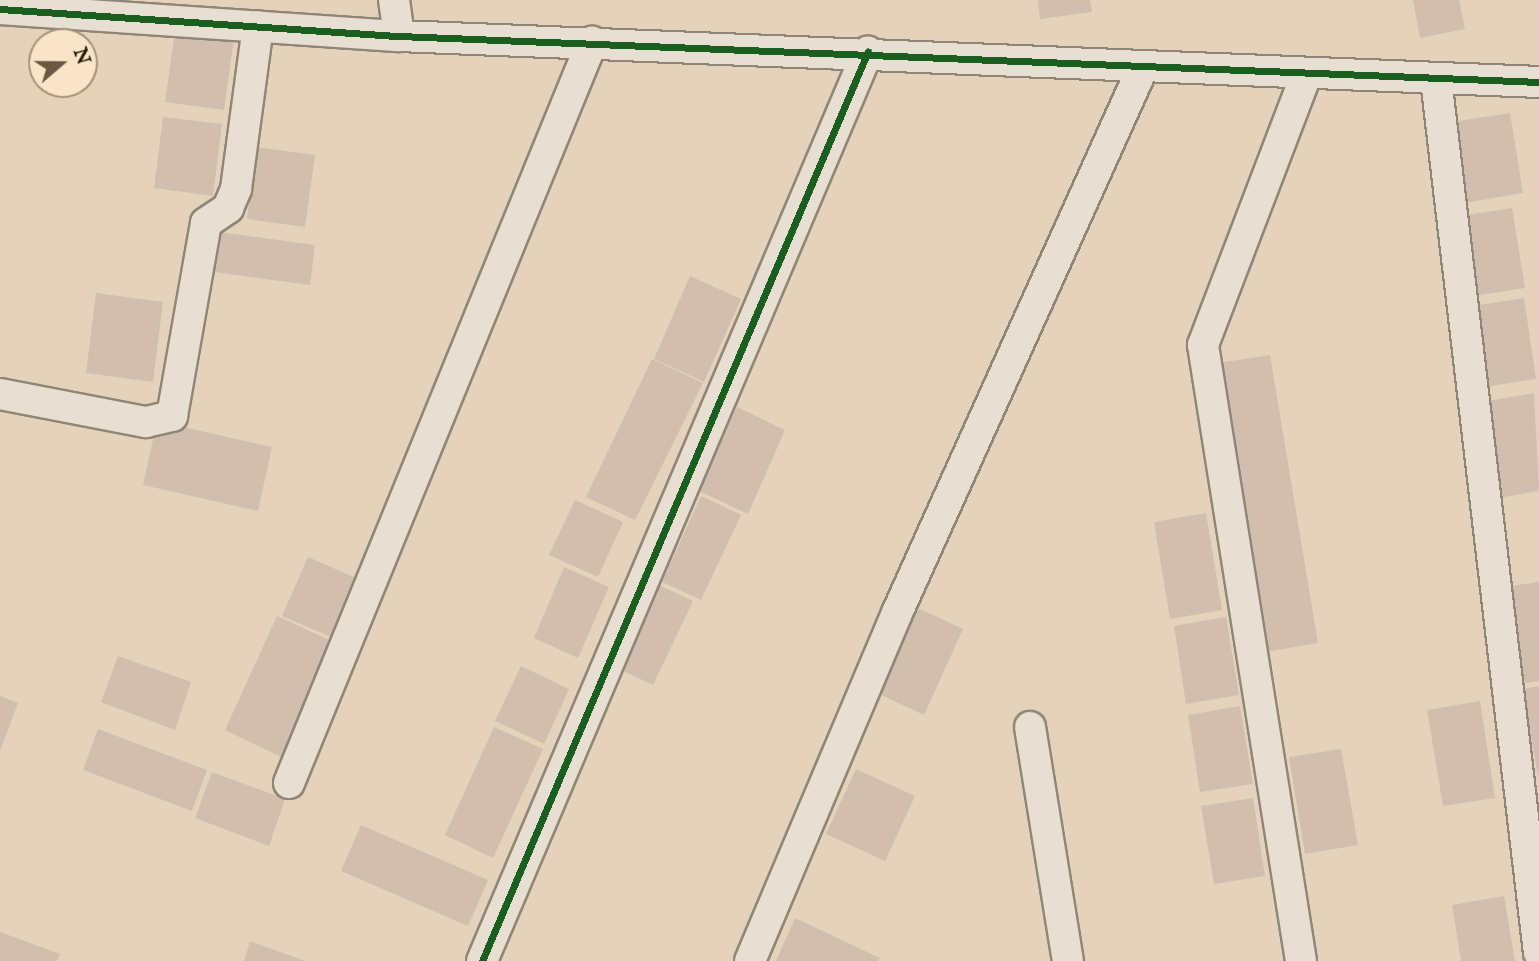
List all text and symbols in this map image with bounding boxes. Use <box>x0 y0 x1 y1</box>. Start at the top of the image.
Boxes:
north arrow <box>28 28 98 98</box>
text: N <box>67 45 95 68</box>

